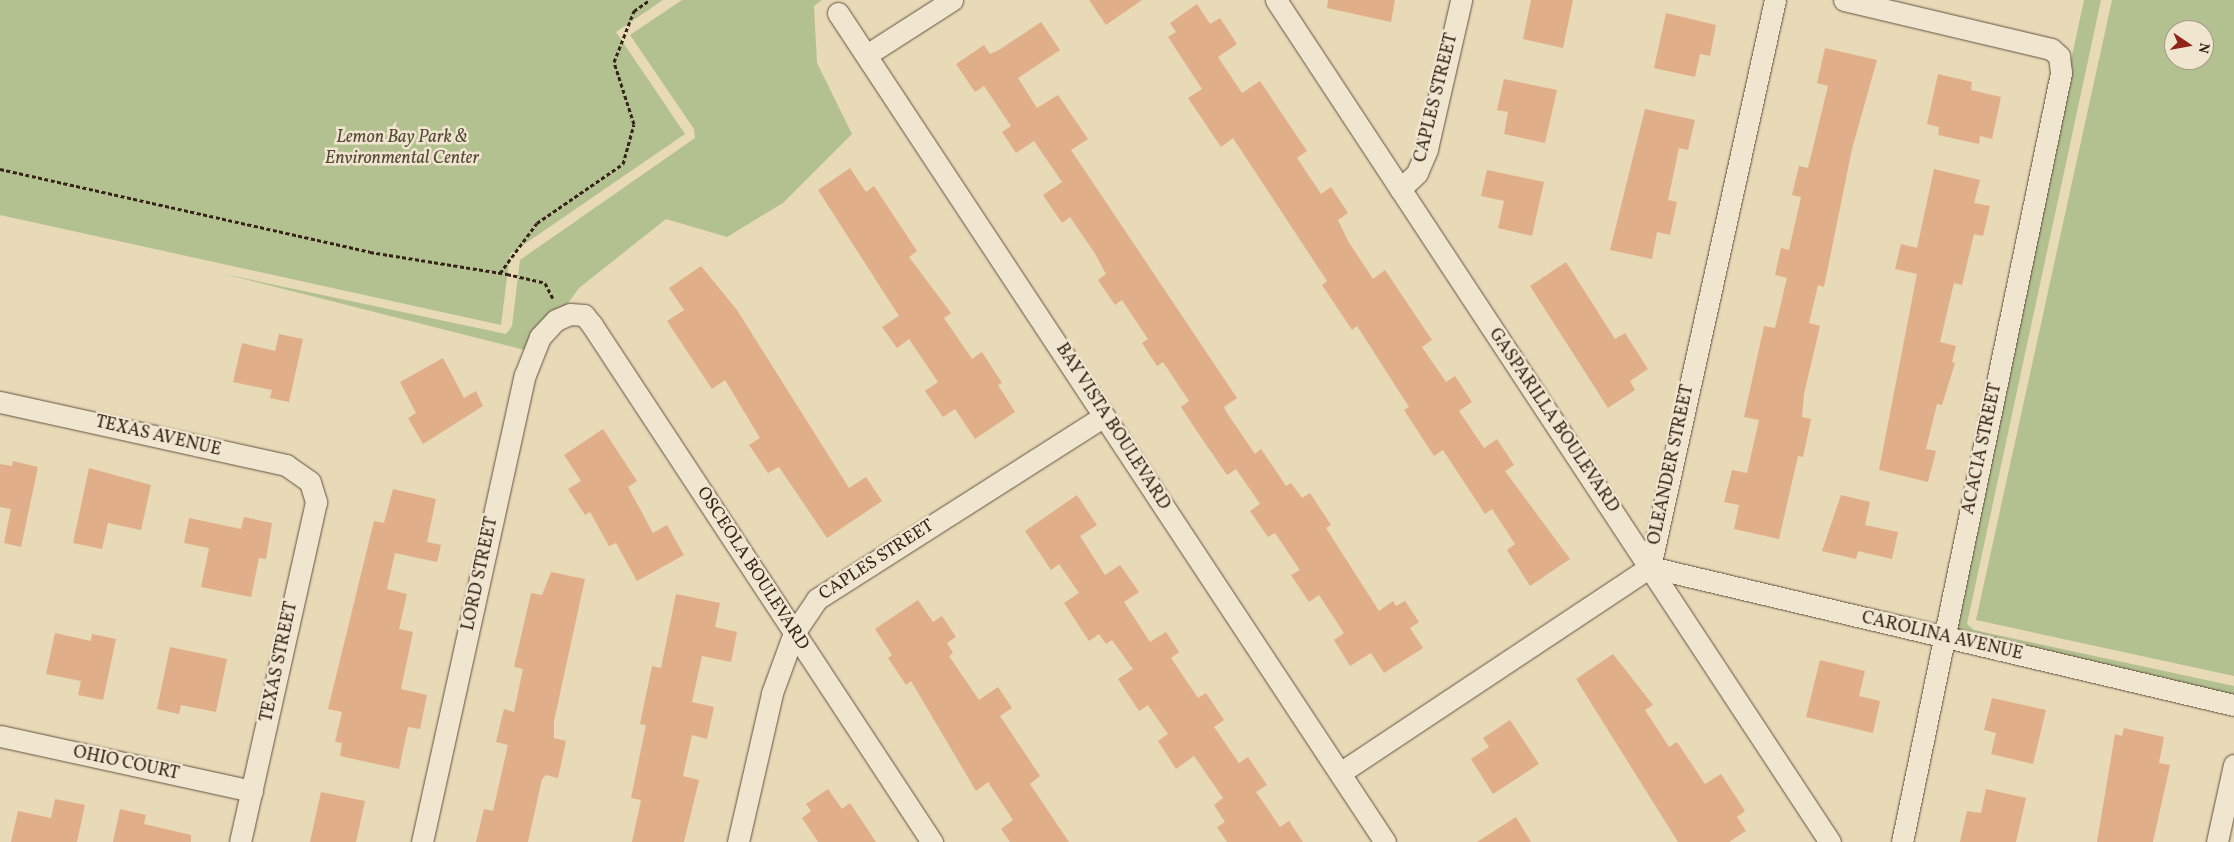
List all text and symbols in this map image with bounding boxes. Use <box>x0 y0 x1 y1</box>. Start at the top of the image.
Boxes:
north arrow <box>2164 20 2214 70</box>
street label: CAPLES STREET <box>1411 31 1463 165</box>
text: N <box>2193 41 2214 55</box>
park label: Lemon Bay Park & Environmental Center <box>325 128 479 170</box>
street label: GASPARILLA BOULEVARD <box>1483 325 1623 517</box>
street label: BAY VISTA BOULEVARD <box>1050 339 1174 515</box>
street label: ACACIA STREET <box>1959 381 2007 517</box>
street label: OLEANDER STREET <box>1644 383 1700 547</box>
street label: TEXAS AVENUE <box>93 412 223 462</box>
street label: OSCEOLA BOULEVARD <box>691 483 813 655</box>
street label: LORD STREET <box>458 515 504 633</box>
street label: CAPLES STREET <box>816 516 938 606</box>
street label: TEXAS STREET <box>257 600 303 724</box>
street label: CAROLINA AVENUE <box>1859 608 2025 666</box>
street label: OHIO COURT <box>71 742 181 786</box>

